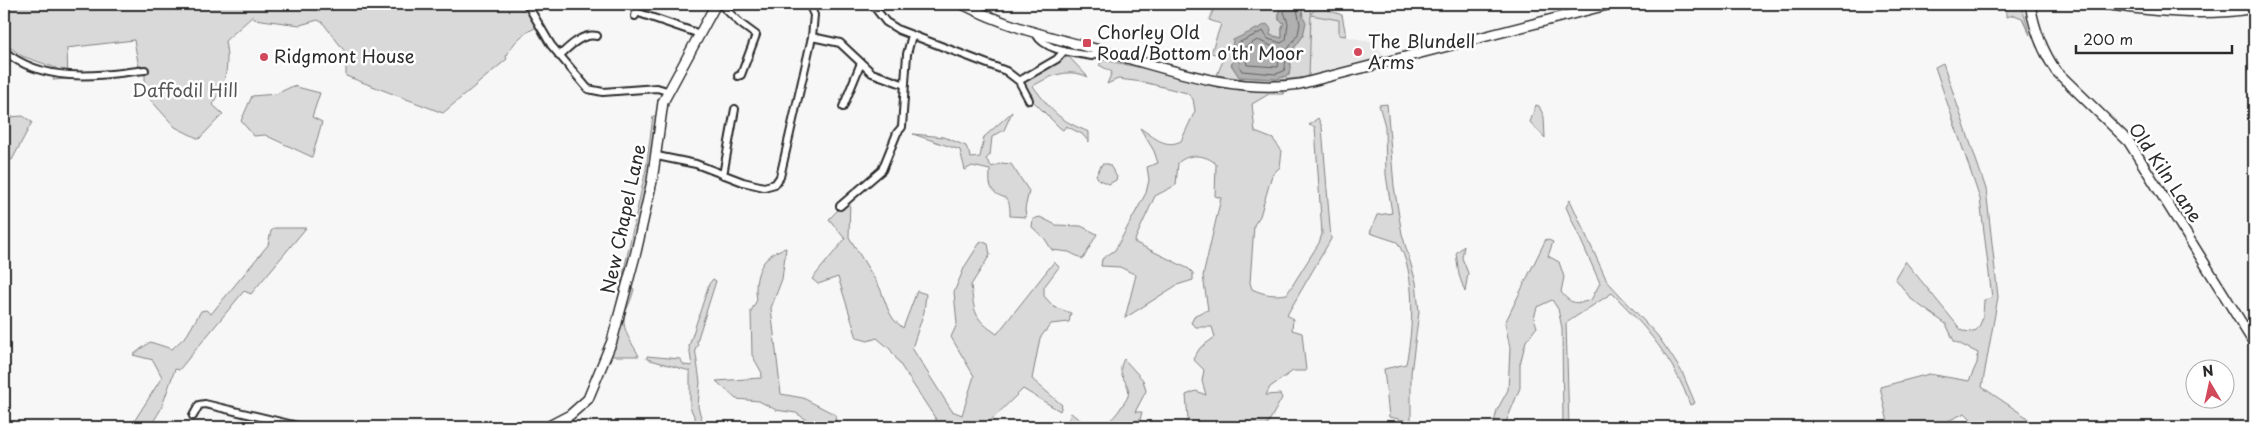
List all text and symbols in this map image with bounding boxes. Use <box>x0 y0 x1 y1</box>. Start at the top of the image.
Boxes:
place label: Chorley Old Road/Bottom o'th' Moor <box>1097 18 1304 66</box>
scale bar <box>2076 22 2232 54</box>
place label: The Blundell Arms <box>1368 27 1475 75</box>
text: 200 m <box>2083 27 2133 50</box>
marker: Chorley Old Road/Bottom o'th' Moor <box>1081 37 1093 49</box>
place label: Ridgmont House <box>274 42 415 69</box>
marker: The Blundell Arms <box>1352 46 1364 58</box>
marker: Ridgmont House <box>258 51 270 63</box>
park label: Daffodil Hill <box>132 76 238 103</box>
street label: Old Kiln Lane <box>2123 117 2210 227</box>
street label: New Chapel Lane <box>593 141 652 296</box>
north arrow <box>2186 358 2236 408</box>
text: N <box>2201 359 2215 382</box>

